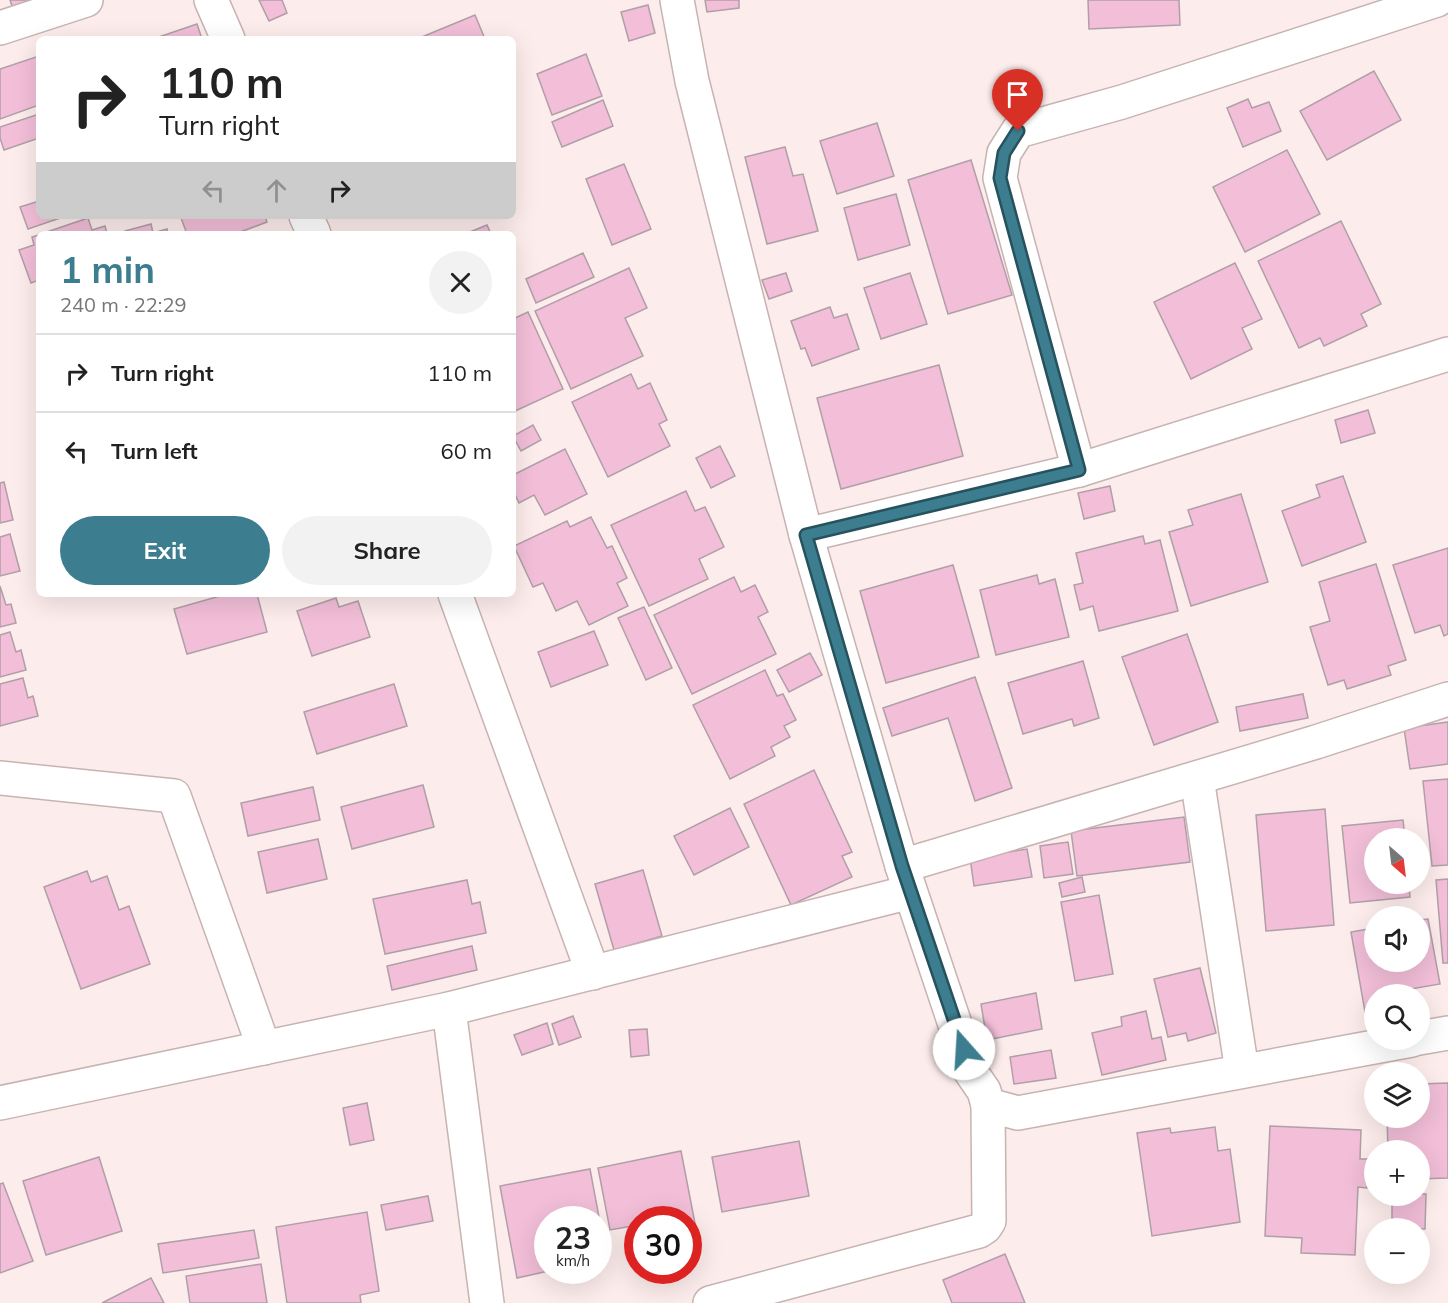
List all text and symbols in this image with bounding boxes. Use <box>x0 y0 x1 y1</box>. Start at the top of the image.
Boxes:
text: 110 m <box>159 56 284 109</box>
icon: right <box>60 60 138 138</box>
pin <box>992 69 1043 131</box>
icon: arrive <box>1001 78 1034 111</box>
text: Turn right <box>159 108 279 142</box>
icon: left <box>197 174 230 207</box>
icon: ahead <box>260 174 293 207</box>
icon: right <box>323 174 356 207</box>
text: 1 min <box>60 247 155 292</box>
button: close <box>429 251 492 314</box>
text: 240 m · 22:29 <box>60 292 186 317</box>
icon: right <box>60 357 93 390</box>
text: Turn right <box>111 359 214 387</box>
text: 110 m <box>427 359 492 387</box>
icon: left <box>60 435 93 468</box>
text: Turn left <box>111 437 198 465</box>
text: 60 m <box>441 437 492 465</box>
button: Exit <box>60 516 270 585</box>
button: Share <box>282 516 492 585</box>
north arrow <box>1364 828 1430 894</box>
map controls <box>1364 828 1430 1284</box>
button: sound <box>1364 906 1430 972</box>
button: search <box>1364 984 1430 1050</box>
position arrow <box>932 1017 996 1081</box>
button: layers <box>1364 1062 1430 1128</box>
button: + <box>1364 1140 1430 1206</box>
speed limit sign: 30 <box>624 1206 702 1284</box>
button: − <box>1364 1218 1430 1284</box>
text: 23 <box>555 1219 591 1257</box>
text: km/h <box>556 1251 590 1270</box>

